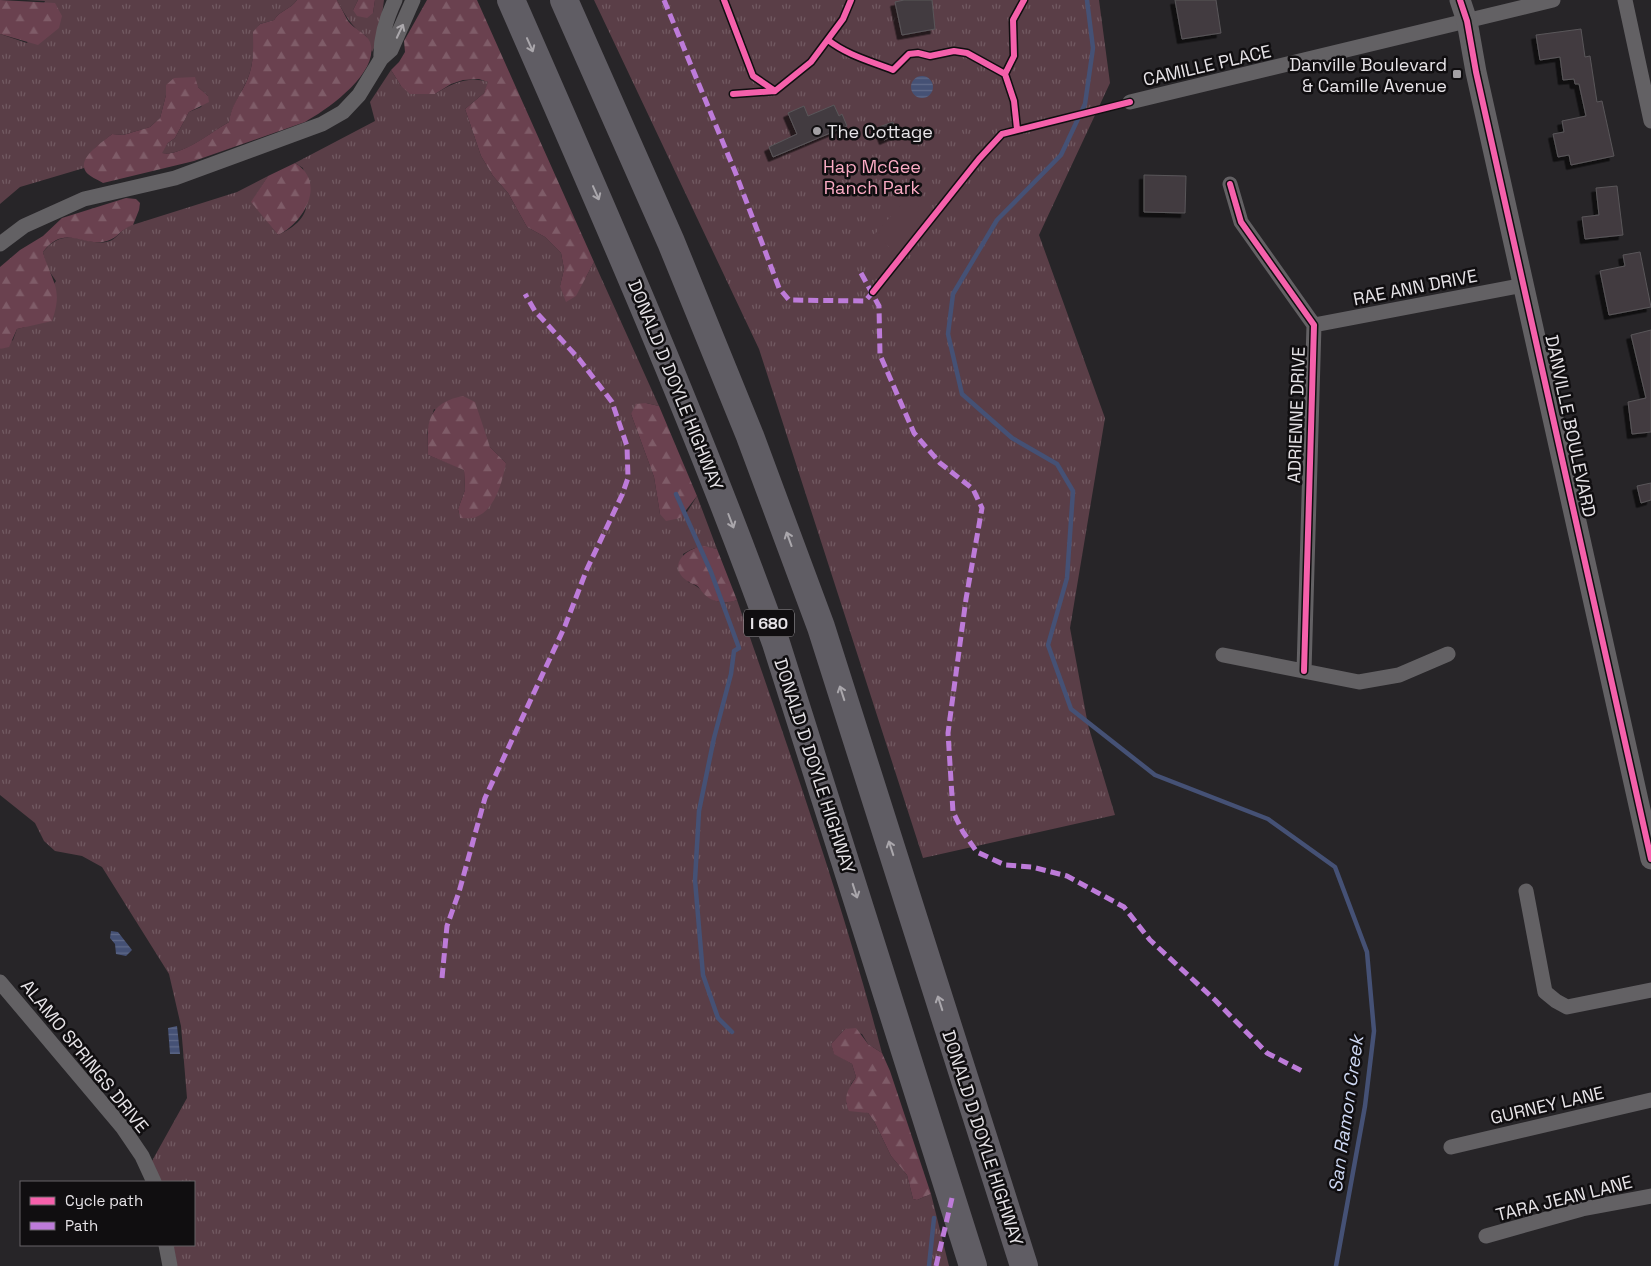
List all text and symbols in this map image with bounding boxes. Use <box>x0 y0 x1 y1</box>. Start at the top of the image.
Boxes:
one-way arrow <box>395 24 405 39</box>
one-way arrow <box>526 37 536 52</box>
street label: CAMILLE PLACE <box>1141 39 1273 91</box>
place label: Danville Boulevard & Camille Avenue <box>1289 53 1447 97</box>
marker: Danville Boulevard & Camille Avenue <box>1451 68 1463 80</box>
place label: The Cottage <box>827 120 933 143</box>
marker: The Cottage <box>811 125 823 137</box>
park label: Hap McGee Ranch Park <box>823 155 921 199</box>
one-way arrow <box>591 185 601 200</box>
street label: RAE ANN DRIVE <box>1351 264 1479 310</box>
street label: DONALD D DOYLE HIGHWAY <box>623 276 729 494</box>
street label: DANVILLE BOULEVARD <box>1540 333 1602 519</box>
street label: ADRIENNE DRIVE <box>1282 346 1310 484</box>
one-way arrow <box>727 513 736 529</box>
one-way arrow <box>784 532 793 547</box>
road number: I 680 <box>744 610 794 636</box>
street label: DONALD D DOYLE HIGHWAY <box>769 655 861 877</box>
one-way arrow <box>837 685 846 701</box>
one-way arrow <box>886 840 896 856</box>
one-way arrow <box>850 883 860 899</box>
street label: ALAMO SPRINGS DRIVE <box>16 975 154 1137</box>
one-way arrow <box>935 995 945 1011</box>
street label: DONALD D DOYLE HIGHWAY <box>937 1027 1029 1249</box>
water label: San Ramon Creek <box>1323 1031 1370 1194</box>
street label: GURNEY LANE <box>1488 1081 1606 1129</box>
street label: TARA JEAN LANE <box>1493 1170 1635 1226</box>
legend <box>20 1181 195 1246</box>
text: Cycle path <box>65 1191 143 1210</box>
text: Path <box>65 1216 98 1235</box>

